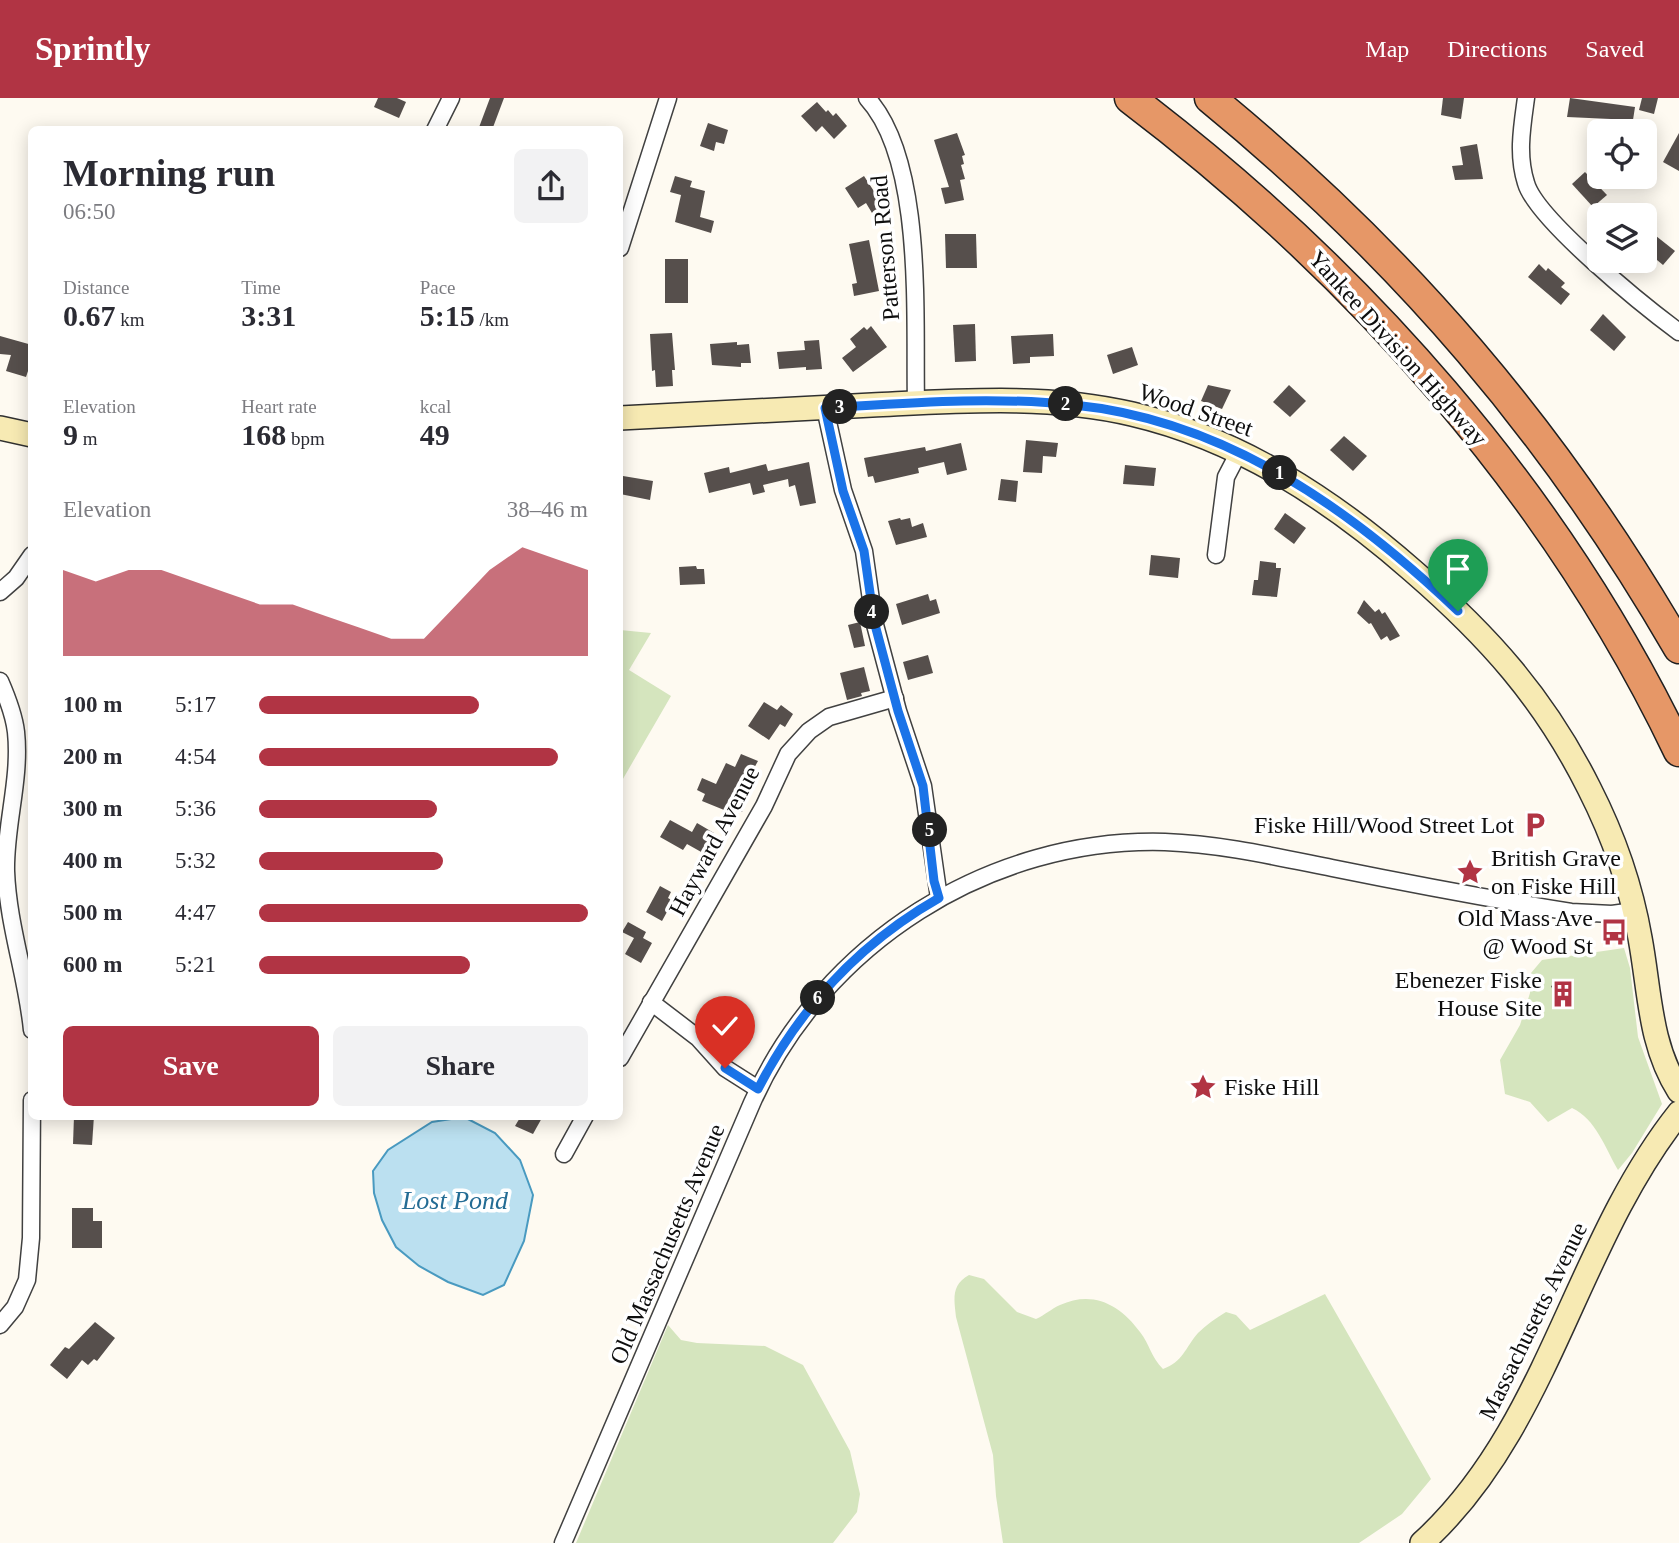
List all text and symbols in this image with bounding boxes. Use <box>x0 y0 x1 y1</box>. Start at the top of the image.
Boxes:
text: Sprintly <box>35 31 151 67</box>
text: Map <box>1365 36 1409 62</box>
text: Directions <box>1447 36 1547 62</box>
text: Saved <box>1585 36 1644 62</box>
map controls <box>1587 119 1657 273</box>
button: locate <box>1587 119 1657 189</box>
button: share <box>514 149 588 223</box>
text: Morning run <box>63 152 275 194</box>
street label: Patterson Road <box>866 174 904 322</box>
text: 06:50 <box>63 199 115 224</box>
button: layers <box>1587 203 1657 273</box>
street label: Yankee Division Highway <box>1304 245 1492 451</box>
text: Distance <box>63 277 129 298</box>
text: Time <box>241 277 281 298</box>
text: Pace <box>420 277 456 298</box>
text: 0.67 <box>63 299 116 332</box>
text: 3:31 <box>241 299 296 332</box>
text: 5:15 <box>420 299 475 332</box>
text: km <box>116 309 145 330</box>
text: /km <box>475 309 509 330</box>
street label: Wood Street <box>1136 378 1257 442</box>
pin: 2 <box>1048 386 1084 422</box>
pin: 3 <box>822 390 858 424</box>
text: 2 <box>1061 393 1070 414</box>
text: Elevation <box>63 396 136 417</box>
text: Heart rate <box>241 396 317 417</box>
text: kcal <box>420 396 451 417</box>
text: 3 <box>835 396 844 417</box>
text: 9 <box>63 418 78 451</box>
text: 168 <box>241 418 286 451</box>
text: 49 <box>420 418 450 451</box>
text: m <box>78 428 98 449</box>
text: bpm <box>286 428 325 449</box>
pin: 1 <box>1262 456 1298 490</box>
text: 1 <box>1275 462 1284 483</box>
text: Elevation <box>63 497 151 522</box>
text: 38–46 m <box>507 497 588 522</box>
pin <box>1428 539 1488 611</box>
icon: arrive <box>1439 550 1477 588</box>
pin: 4 <box>854 594 890 630</box>
text: 4 <box>867 601 876 622</box>
text: 100 m <box>63 692 122 717</box>
text: 5:17 <box>175 692 216 717</box>
text: 200 m <box>63 744 122 769</box>
text: 4:54 <box>175 744 216 769</box>
street label: Hayward Avenue <box>664 762 764 920</box>
text: 300 m <box>63 796 122 821</box>
text: 5:36 <box>175 796 216 821</box>
parking icon: Fiske Hill/Wood Street Lot <box>1520 810 1550 840</box>
pin: 5 <box>912 812 948 848</box>
place label: Fiske Hill/Wood Street Lot <box>1254 812 1514 838</box>
text: 5 <box>925 819 934 840</box>
place label: British Grave on Fiske Hill <box>1491 845 1621 899</box>
text: 400 m <box>63 848 122 873</box>
text: 5:32 <box>175 848 216 873</box>
place icon: British Grave on Fiske Hill <box>1455 857 1485 887</box>
text: 500 m <box>63 900 122 925</box>
text: 4:47 <box>175 900 216 925</box>
place label: Old Mass Ave @ Wood St <box>1457 905 1593 959</box>
bus stop icon: Old Mass Ave @ Wood St <box>1599 917 1629 947</box>
text: 600 m <box>63 952 122 977</box>
text: 5:21 <box>175 952 216 977</box>
place label: Ebenezer Fiske House Site <box>1395 967 1542 1021</box>
building icon: Ebenezer Fiske House Site <box>1548 979 1578 1009</box>
pin: 6 <box>800 981 836 1016</box>
text: 6 <box>813 987 822 1008</box>
pin <box>695 996 755 1068</box>
icon: check <box>706 1007 744 1045</box>
button: Save <box>63 1026 319 1106</box>
button: Share <box>333 1026 588 1106</box>
place icon: Fiske Hill <box>1188 1072 1218 1102</box>
place label: Fiske Hill <box>1224 1074 1320 1100</box>
street label: Old Massachusetts Avenue <box>605 1120 729 1368</box>
water label: Lost Pond <box>401 1186 509 1215</box>
street label: Massachusetts Avenue <box>1474 1218 1592 1424</box>

